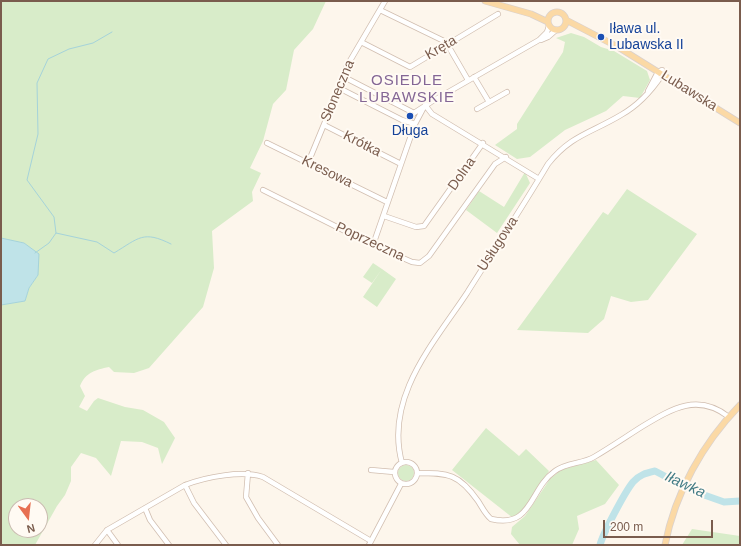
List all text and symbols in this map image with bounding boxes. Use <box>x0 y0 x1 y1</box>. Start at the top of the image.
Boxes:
place label: Iława ul. Lubawska II <box>609 21 684 54</box>
street label: Kręta <box>422 32 460 64</box>
marker: Iława ul. Lubawska II <box>596 32 606 42</box>
street label: Słoneczna <box>317 58 359 124</box>
street label: Lubawska <box>658 67 720 115</box>
district label: OSIEDLE LUBAWSKIE <box>359 72 455 107</box>
marker: Długa <box>405 111 415 121</box>
place label: Długa <box>392 123 428 139</box>
street label: Krótka <box>340 127 384 161</box>
street label: Kresowa <box>299 153 355 191</box>
street label: Dolna <box>445 154 479 194</box>
street label: Usługowa <box>474 214 522 274</box>
street label: Poprzeczna <box>333 219 407 265</box>
water label: Iławka <box>662 468 708 502</box>
north arrow <box>8 498 48 538</box>
scale bar <box>605 512 715 538</box>
text: 200 m <box>610 520 643 534</box>
text: N <box>25 522 36 535</box>

